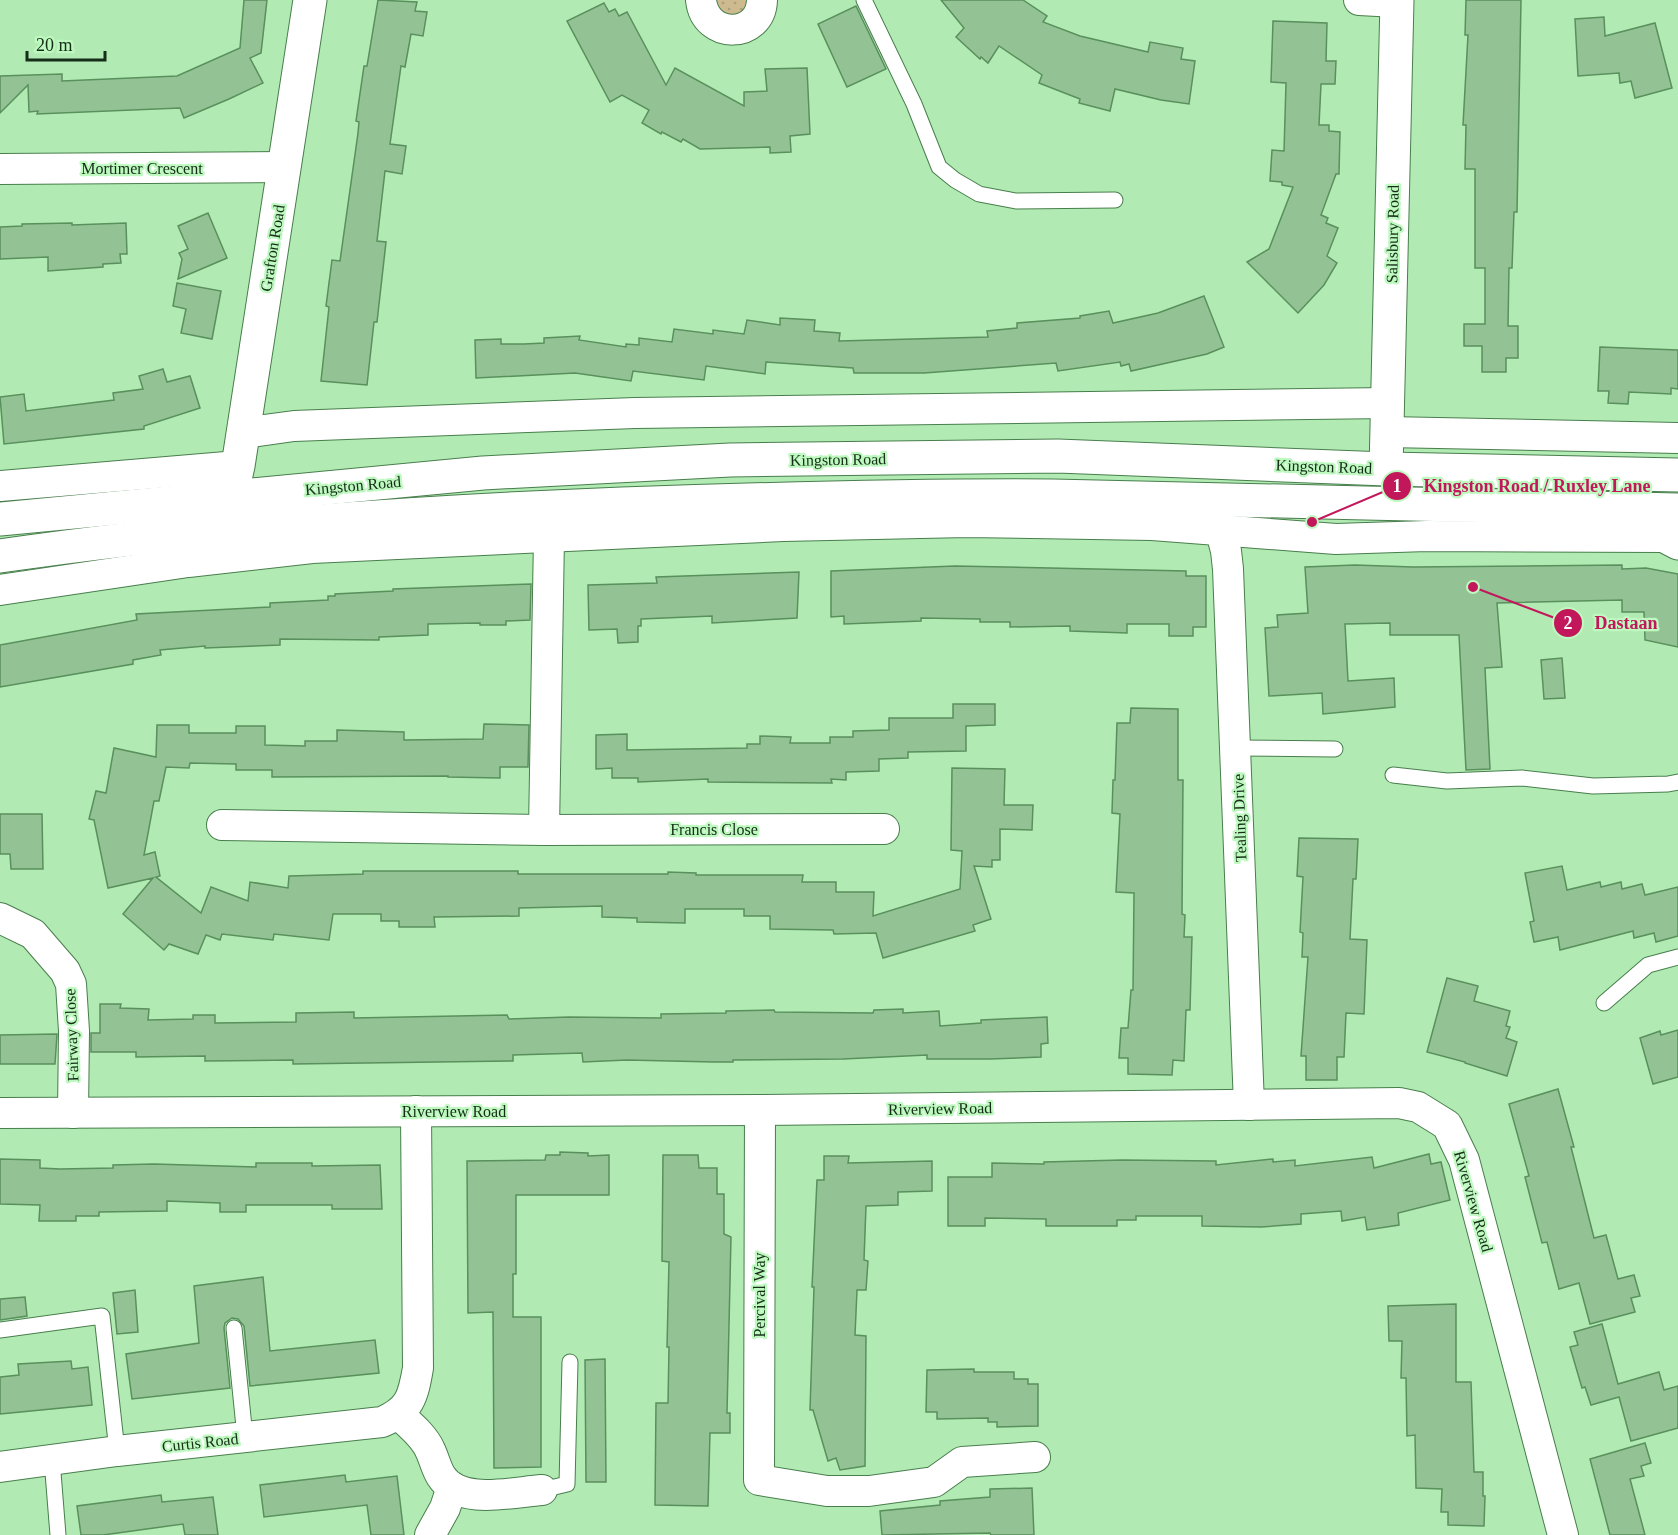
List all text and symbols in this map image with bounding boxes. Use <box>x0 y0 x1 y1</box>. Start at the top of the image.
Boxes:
scale bar <box>27 24 105 62</box>
text: 20 m <box>36 35 73 55</box>
street label: Mortimer Crescent <box>81 160 203 177</box>
street label: Salisbury Road <box>1383 185 1403 283</box>
street label: Grafton Road <box>257 204 288 293</box>
street label: Kingston Road <box>790 450 886 470</box>
street label: Kingston Road <box>1275 456 1372 478</box>
callout: Kingston Road / Ruxley Lane <box>1382 468 1663 504</box>
street label: Kingston Road <box>304 473 402 499</box>
text: 1 <box>1393 476 1402 496</box>
text: Kingston Road / Ruxley Lane <box>1423 476 1651 496</box>
callout: Dastaan <box>1553 605 1670 641</box>
text: 2 <box>1564 613 1573 633</box>
text: Dastaan <box>1594 613 1658 633</box>
street label: Tealing Drive <box>1229 774 1251 862</box>
street label: Francis Close <box>670 821 758 838</box>
street label: Fairway Close <box>61 988 83 1082</box>
street label: Riverview Road <box>888 1099 992 1118</box>
street label: Riverview Road <box>402 1103 506 1120</box>
street label: Riverview Road <box>1451 1149 1496 1254</box>
street label: Percival Way <box>751 1252 769 1338</box>
street label: Curtis Road <box>161 1430 239 1455</box>

